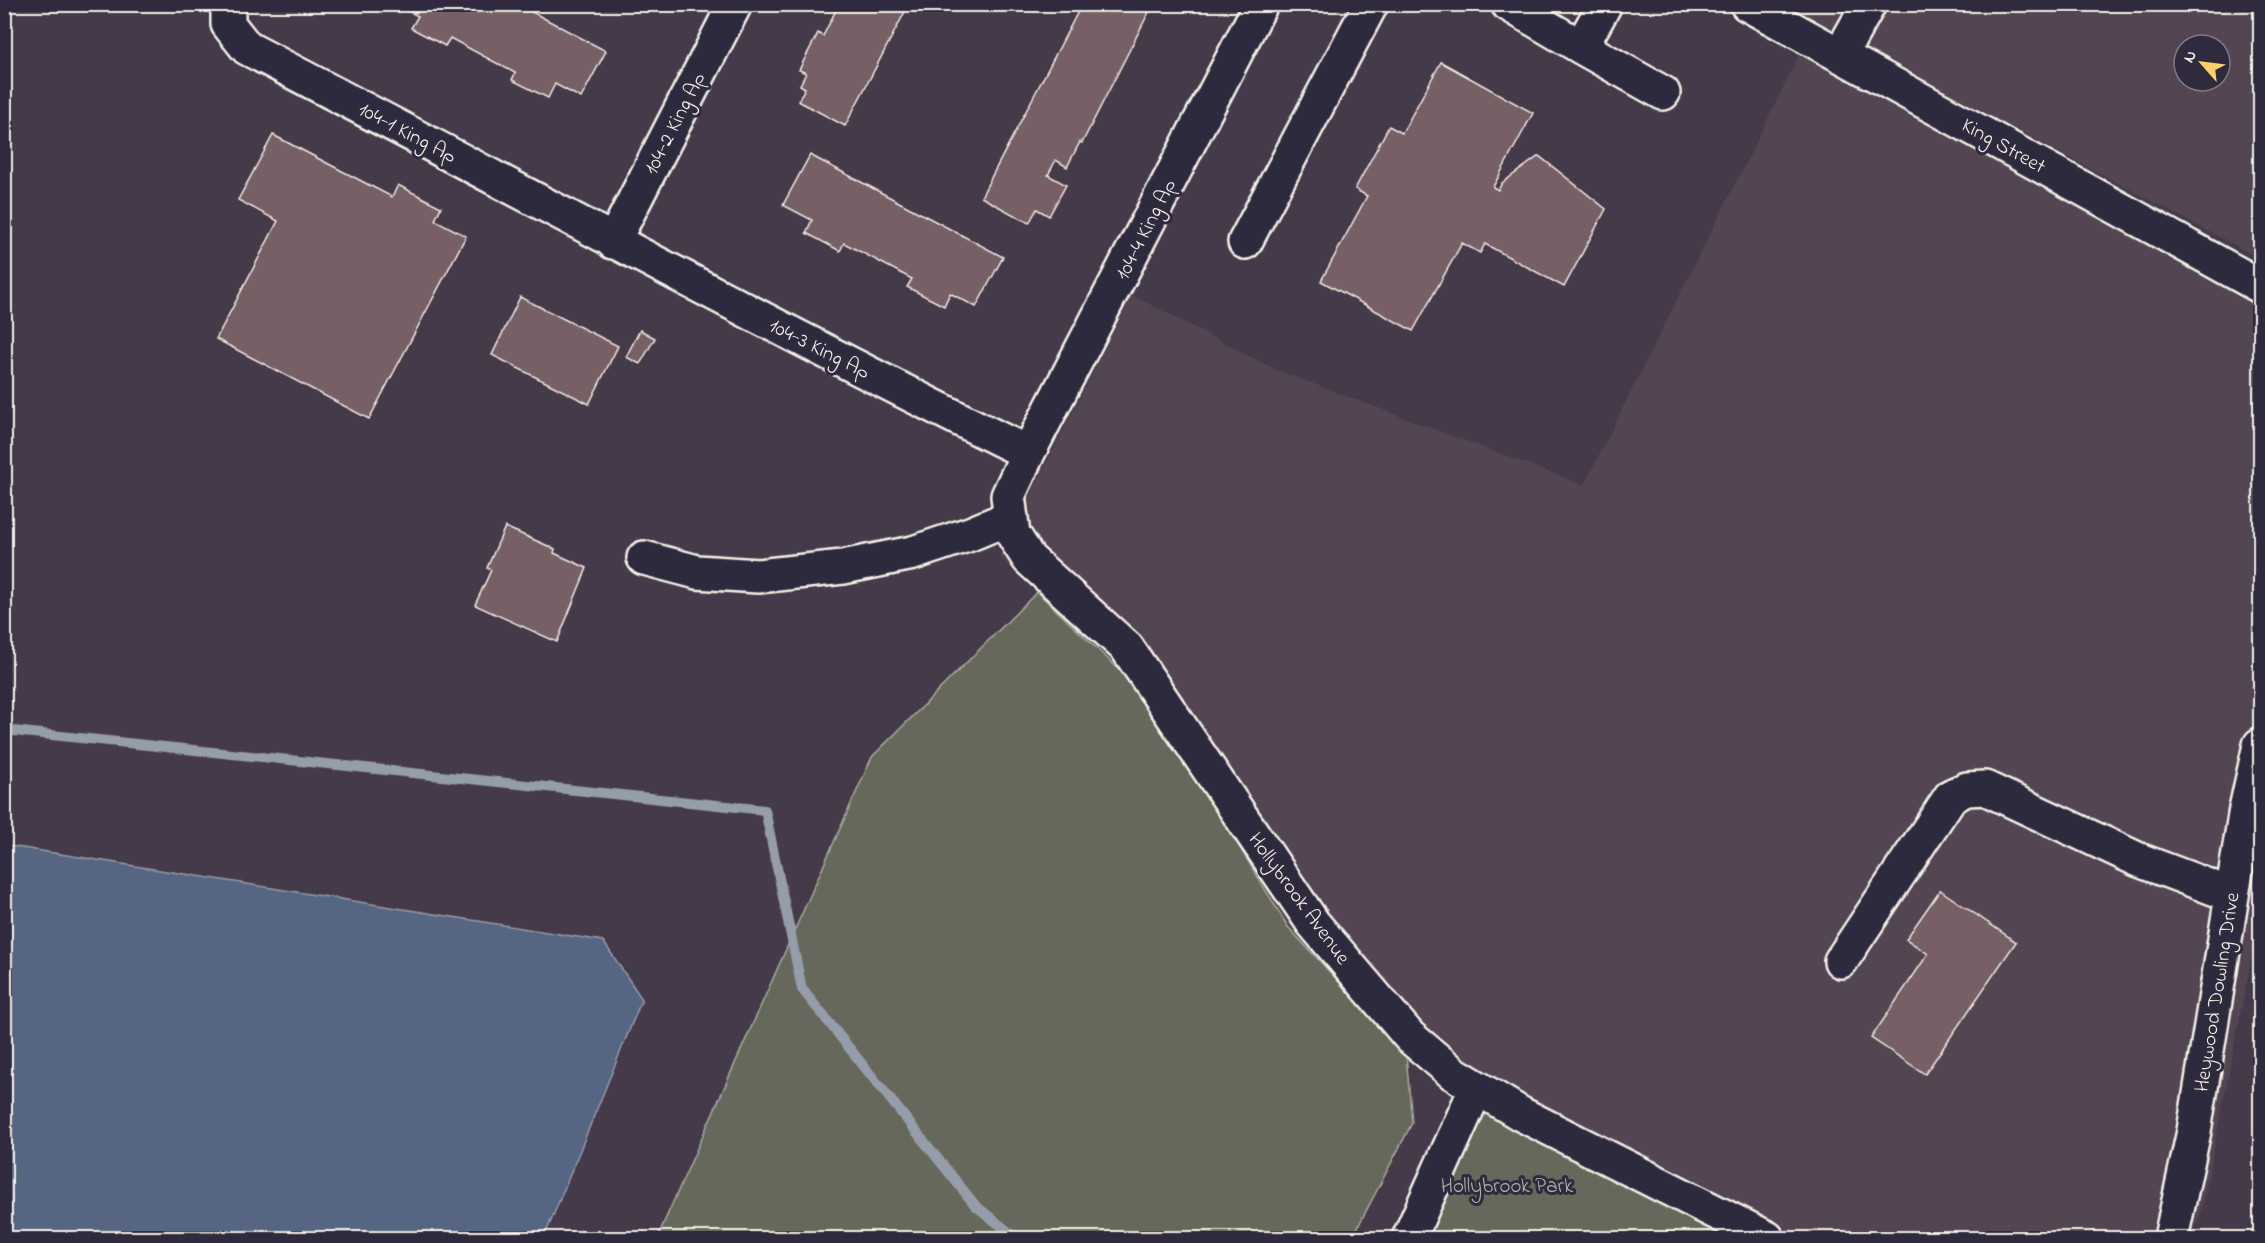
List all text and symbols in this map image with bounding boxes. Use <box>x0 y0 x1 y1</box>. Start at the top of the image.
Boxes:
north arrow <box>2172 33 2232 93</box>
text: N <box>2177 46 2204 67</box>
street label: 104-2 King Ap <box>637 67 716 181</box>
street label: 104-1 King Ap <box>352 95 462 174</box>
street label: King Street <box>1955 111 2051 184</box>
street label: 104-4 King Ap <box>1109 174 1187 286</box>
street label: 104-3 King Ap <box>763 312 875 390</box>
street label: Hollybrook Avenue <box>1238 827 1357 973</box>
street label: Heywood Dowling Drive <box>2187 890 2251 1095</box>
park label: Hollybrook Park <box>1441 1172 1574 1204</box>

